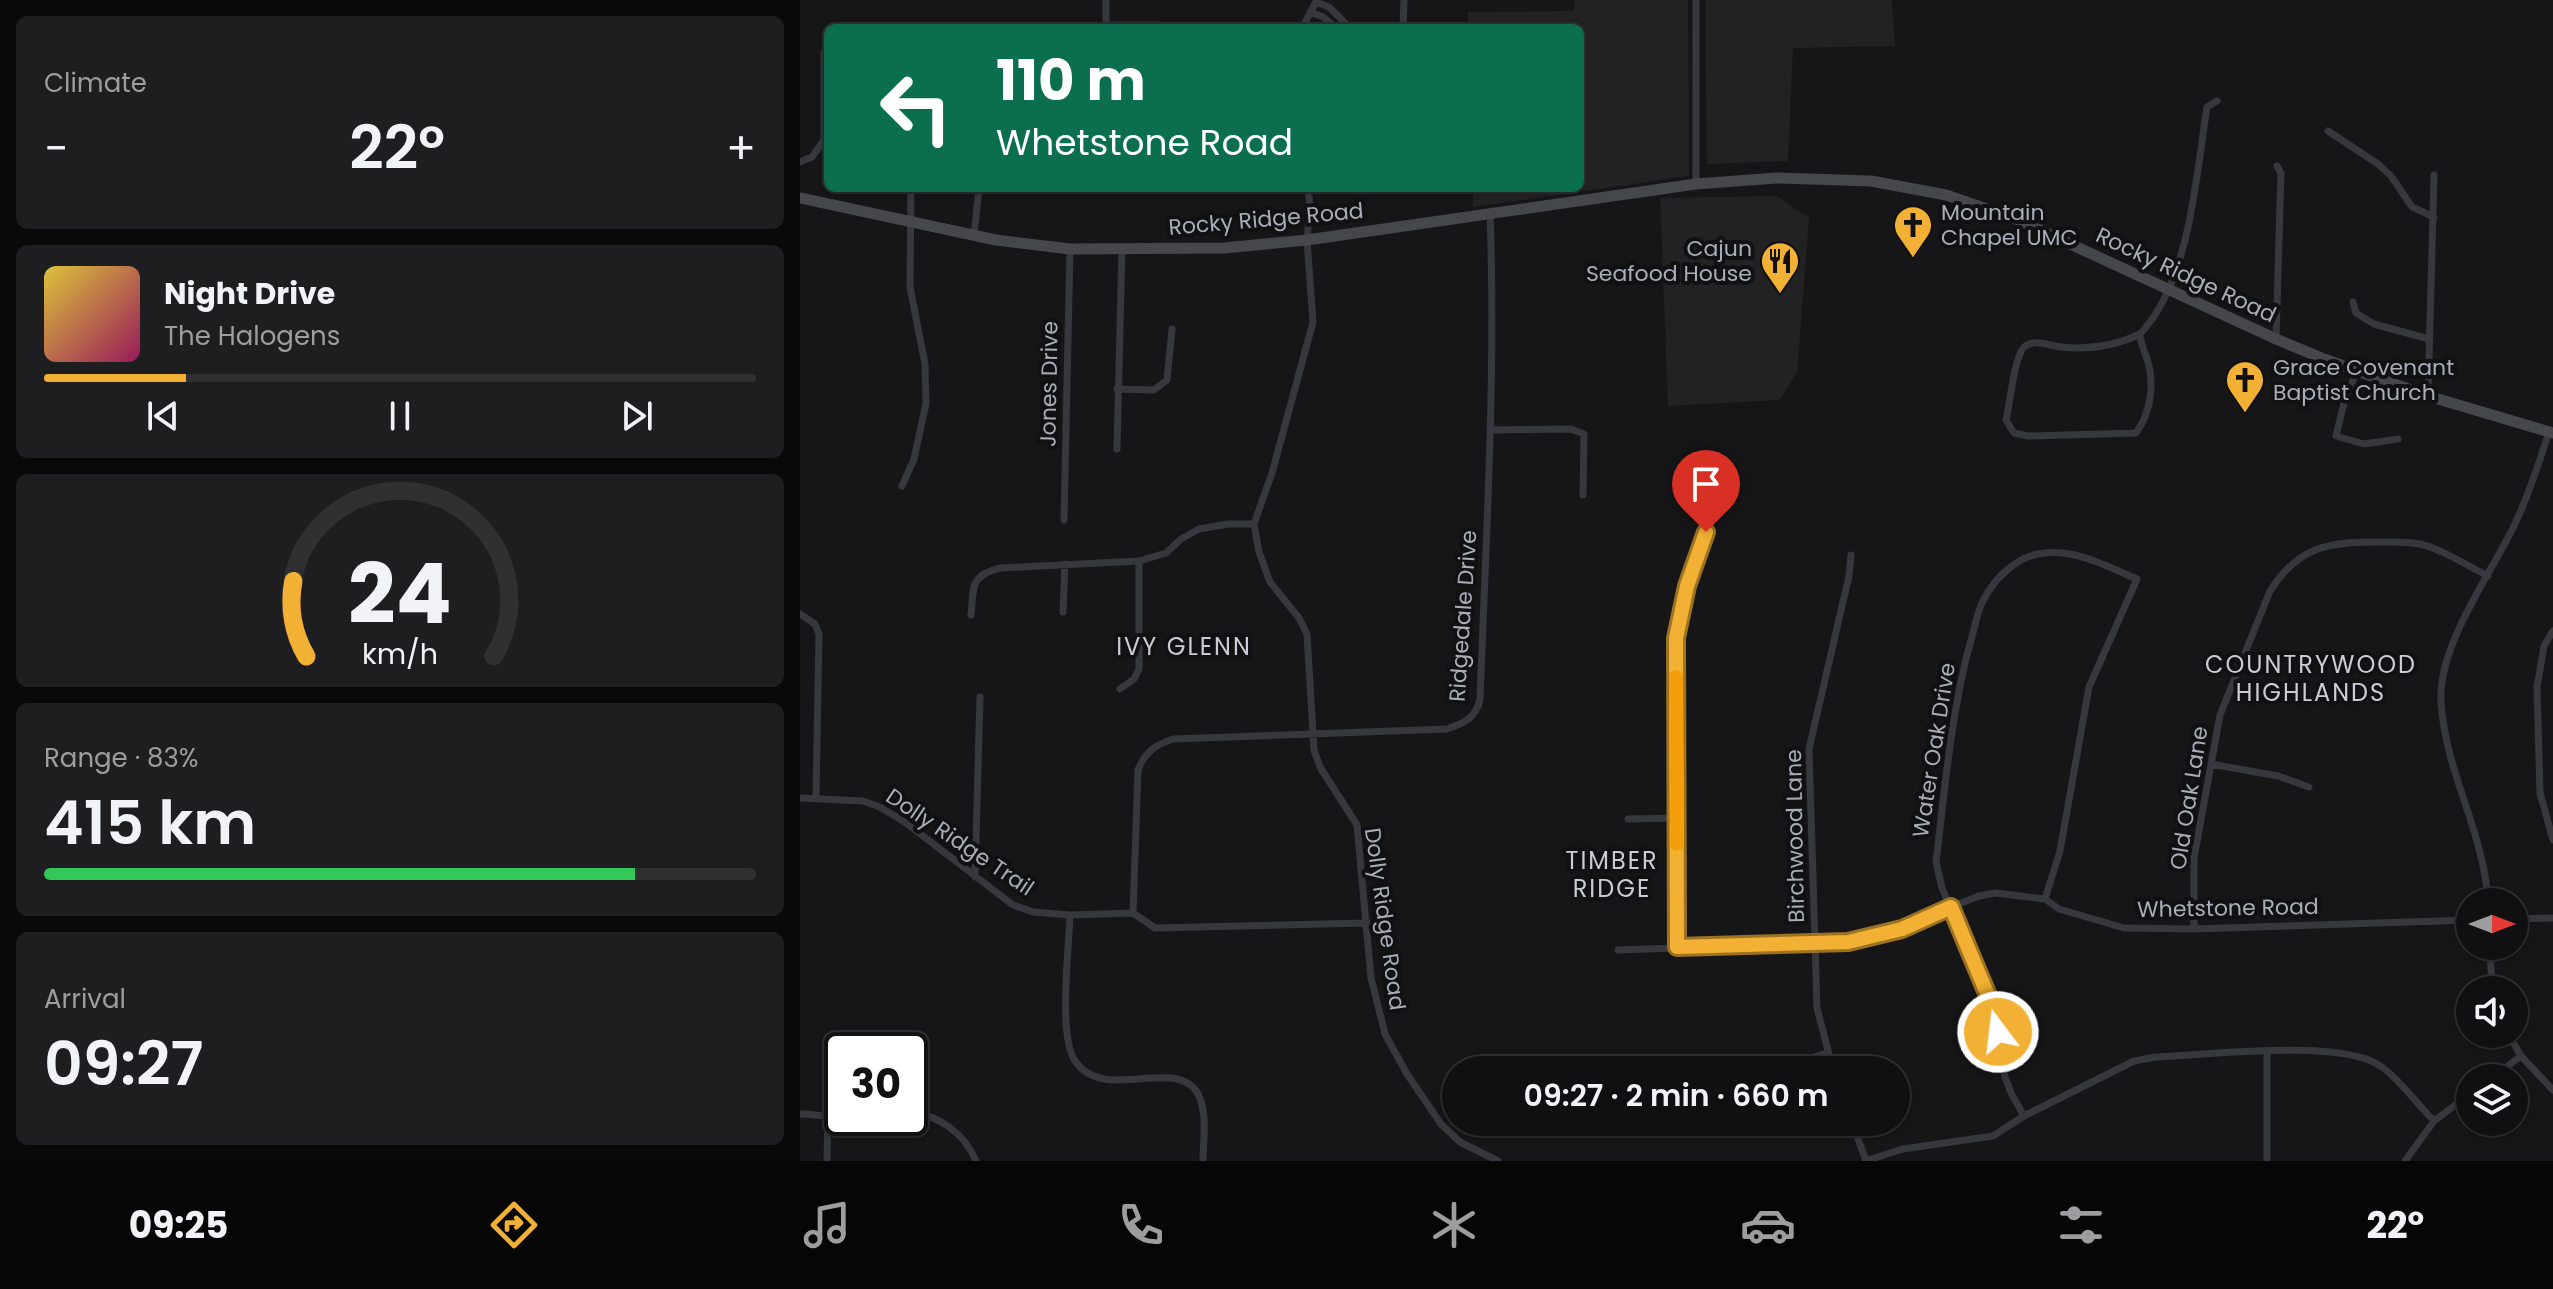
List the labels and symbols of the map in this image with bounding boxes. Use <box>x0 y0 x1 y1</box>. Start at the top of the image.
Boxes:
street label: Rocky Ridge Road <box>1167 195 1365 243</box>
place label: Mountain Chapel UMC <box>1941 197 2078 253</box>
church icon: Mountain Chapel UMC <box>1892 204 1934 259</box>
street label: Rocky Ridge Road <box>2091 220 2281 330</box>
place label: Cajun Seafood House <box>1586 233 1752 289</box>
restaurant icon: Cajun Seafood House <box>1759 240 1801 295</box>
street label: Jones Drive <box>1032 321 1066 447</box>
place label: Grace Covenant Baptist Church <box>2273 352 2454 408</box>
church icon: Grace Covenant Baptist Church <box>2224 359 2266 414</box>
pin <box>1672 450 1740 532</box>
street label: Ridgedale Drive <box>1442 529 1484 703</box>
district label: IVY GLENN <box>1116 630 1252 663</box>
district label: COUNTRYWOOD HIGHLANDS <box>2205 648 2417 709</box>
street label: Water Oak Drive <box>1905 660 1963 840</box>
street label: Old Oak Lane <box>2162 724 2216 872</box>
street label: Birchwood Lane <box>1778 749 1812 923</box>
street label: Dolly Ridge Trail <box>880 781 1040 903</box>
street label: Dolly Ridge Road <box>1357 826 1413 1012</box>
district label: TIMBER RIDGE <box>1565 844 1659 905</box>
north arrow <box>2456 888 2528 960</box>
street label: Whetstone Road <box>2137 891 2319 925</box>
position arrow <box>1956 990 2040 1074</box>
speed limit sign: 30 <box>824 1032 928 1136</box>

